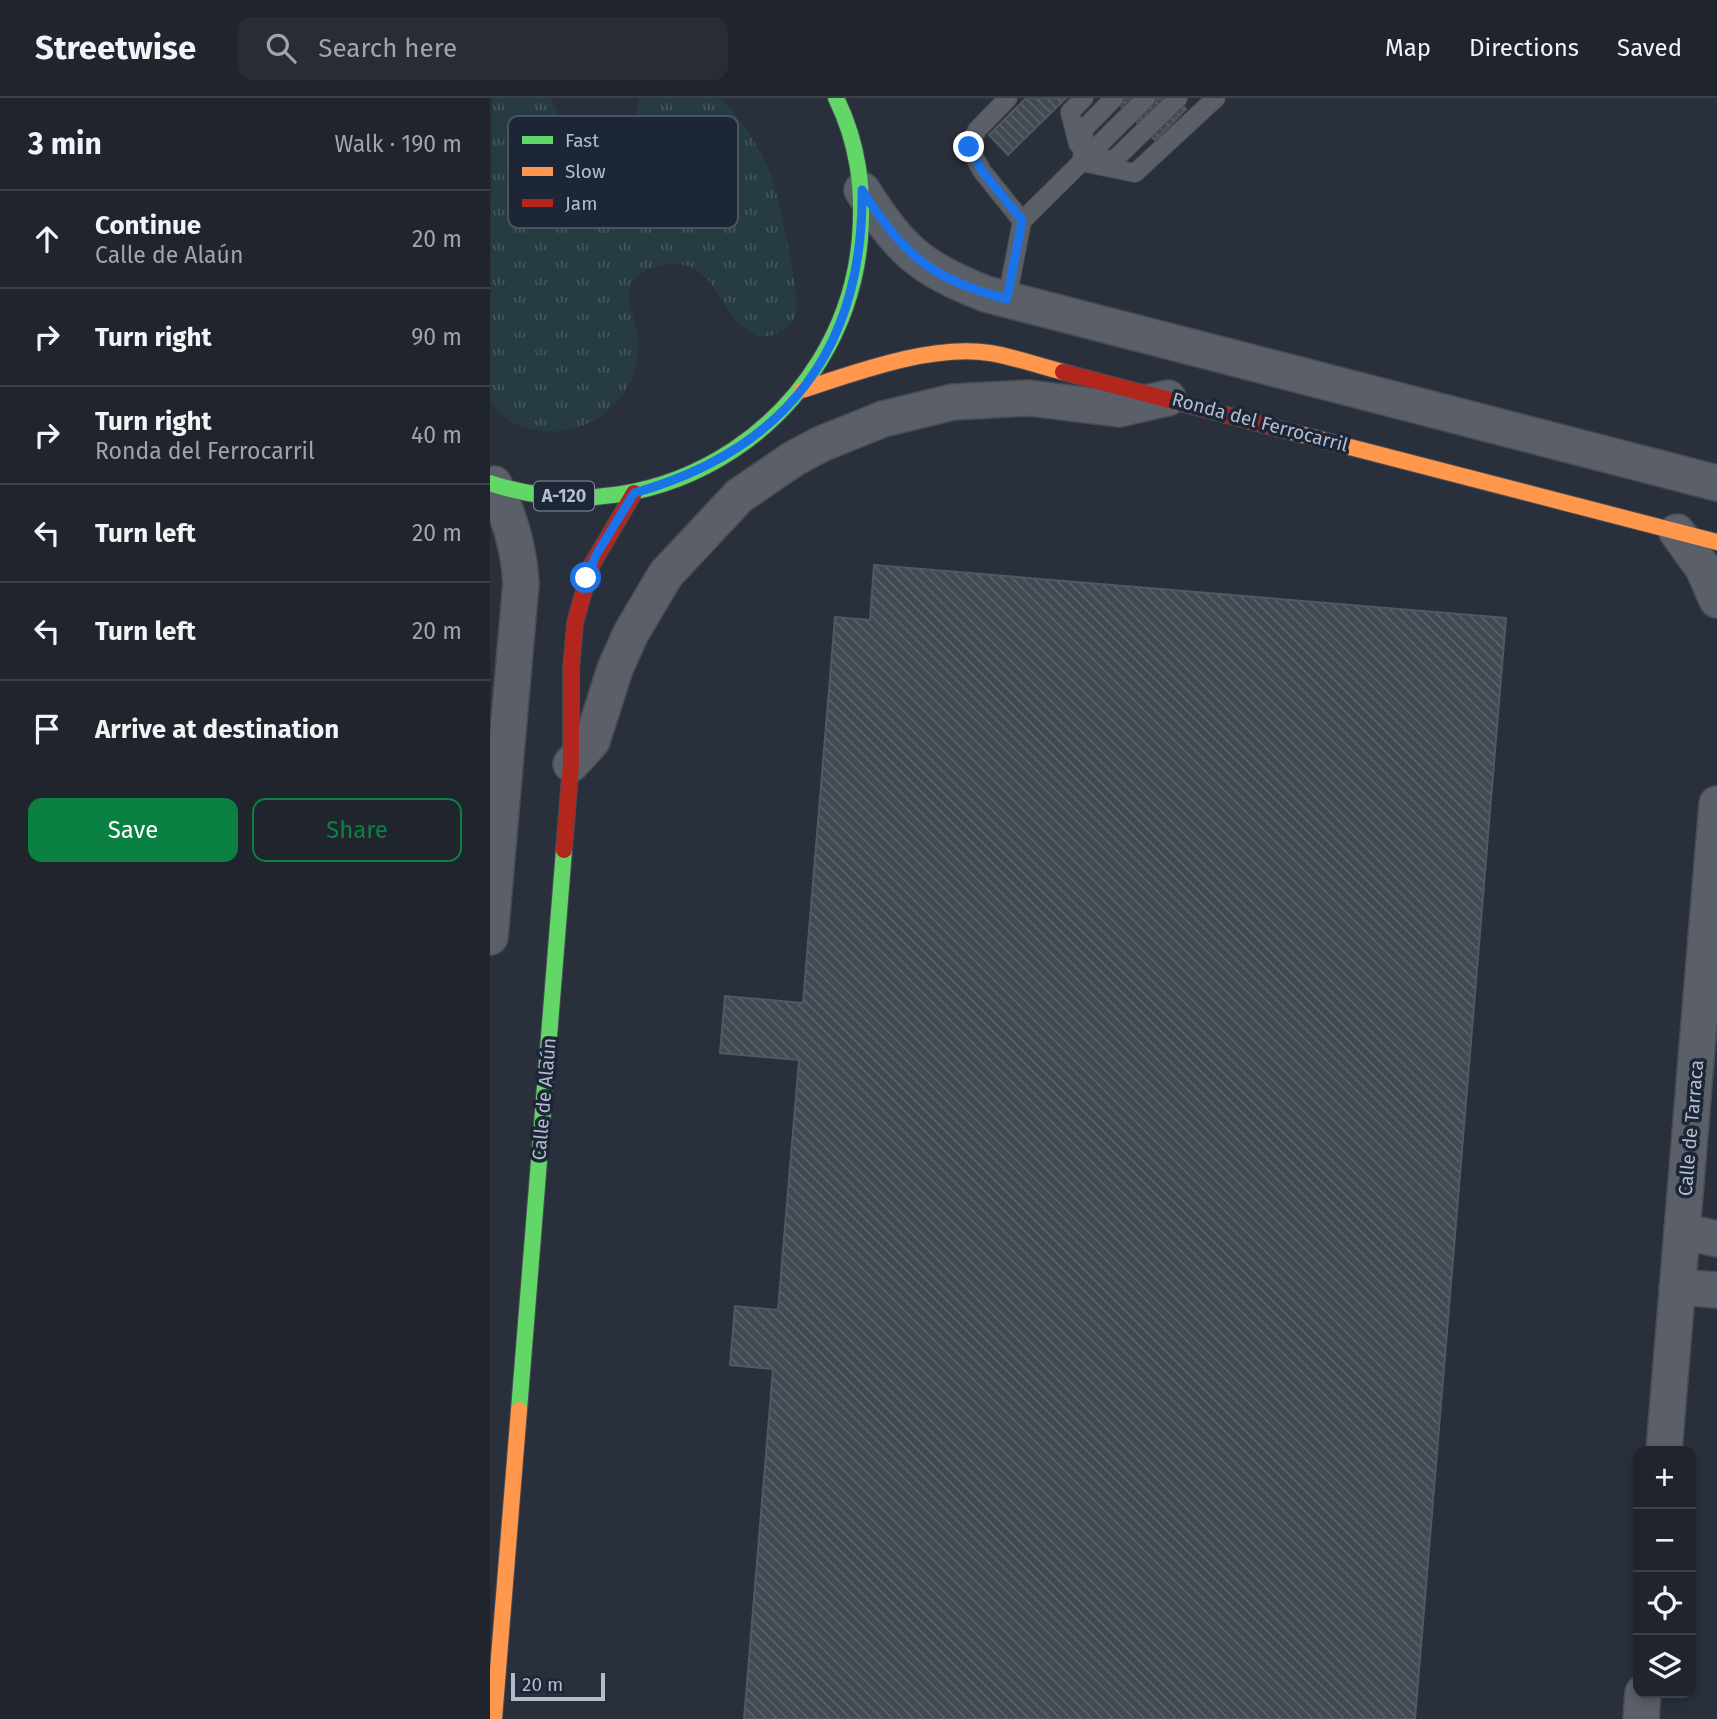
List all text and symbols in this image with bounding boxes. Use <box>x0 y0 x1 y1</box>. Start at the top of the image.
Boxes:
search box <box>238 17 728 80</box>
text: Streetwise <box>35 28 196 68</box>
icon: search <box>262 29 300 67</box>
text: Search here <box>318 33 457 64</box>
text: Map <box>1385 34 1431 62</box>
text: Directions <box>1469 34 1579 62</box>
text: Saved <box>1617 34 1682 62</box>
legend <box>508 116 738 228</box>
text: 3 min <box>28 126 102 162</box>
text: Fast <box>565 129 599 152</box>
text: Walk · 190 m <box>335 130 462 158</box>
route end <box>953 131 984 162</box>
text: Slow <box>565 160 606 183</box>
text: Jam <box>565 192 597 215</box>
text: Continue <box>95 210 201 241</box>
icon: ahead <box>28 220 66 258</box>
text: 20 m <box>412 225 462 253</box>
text: Calle de Alaún <box>95 241 244 269</box>
icon: right <box>28 318 66 356</box>
text: Turn right <box>95 322 212 353</box>
text: 90 m <box>411 323 462 351</box>
street label: Ronda del Ferrocarril <box>1169 387 1351 457</box>
text: Turn right <box>95 406 212 437</box>
icon: right <box>28 416 66 454</box>
text: 40 m <box>411 421 462 449</box>
text: Ronda del Ferrocarril <box>95 437 315 465</box>
road number: A-120 <box>534 482 594 510</box>
icon: left <box>28 514 66 552</box>
text: Turn left <box>95 518 196 549</box>
text: 20 m <box>412 519 462 547</box>
route start <box>570 562 601 593</box>
icon: left <box>28 612 66 650</box>
text: Turn left <box>95 616 196 647</box>
text: 20 m <box>412 617 462 645</box>
icon: arrive <box>28 710 66 748</box>
text: Arrive at destination <box>95 714 339 745</box>
button: Save <box>28 798 238 862</box>
button: Share <box>252 798 462 862</box>
street label: Calle de Alaún <box>527 1037 561 1161</box>
street label: Calle de Tarraca <box>1674 1059 1708 1197</box>
map controls <box>1633 1446 1696 1698</box>
button: + <box>1633 1446 1696 1509</box>
button: − <box>1633 1509 1696 1572</box>
button: locate <box>1633 1572 1696 1635</box>
button: layers <box>1633 1635 1696 1698</box>
scale bar <box>511 1670 606 1702</box>
text: 20 m <box>522 1673 563 1696</box>

